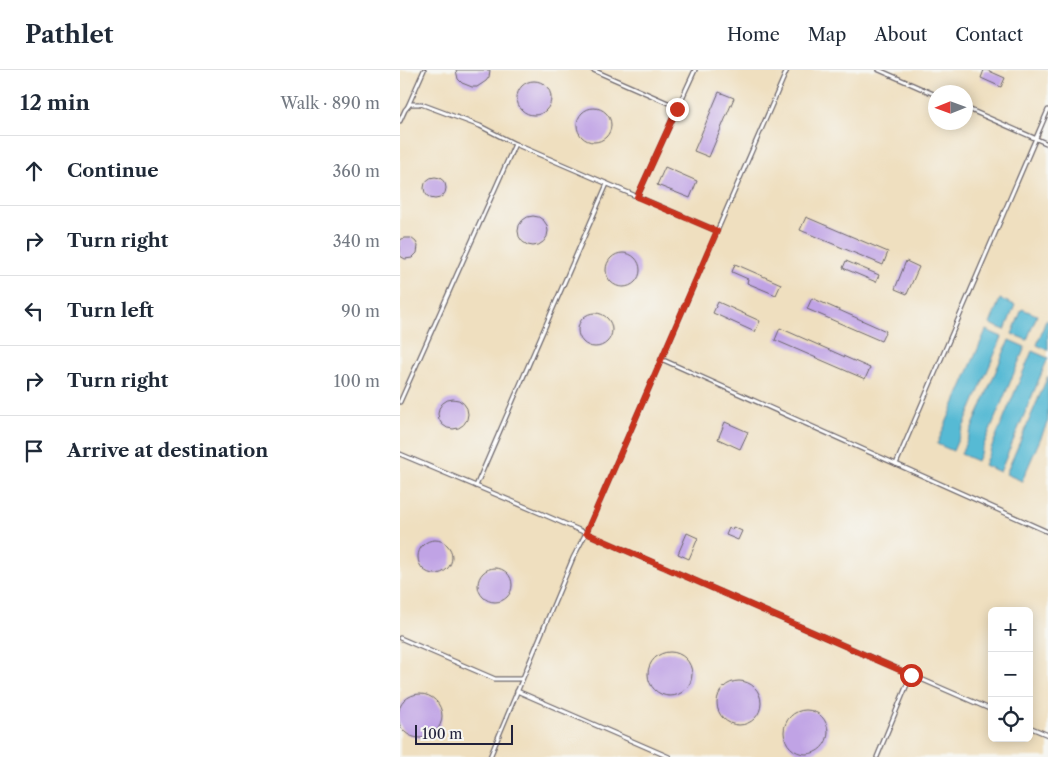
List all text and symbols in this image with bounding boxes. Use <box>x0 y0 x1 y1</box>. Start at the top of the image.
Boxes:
text: Pathlet <box>25 20 113 49</box>
text: Home <box>727 24 780 46</box>
text: Map <box>808 24 846 46</box>
text: About <box>874 24 927 46</box>
text: Contact <box>955 24 1023 46</box>
north arrow <box>928 85 973 130</box>
text: 12 min <box>20 90 90 115</box>
text: Walk · 890 m <box>281 93 380 113</box>
route end <box>666 98 689 121</box>
icon: ahead <box>20 157 48 185</box>
text: Continue <box>67 159 159 182</box>
text: 360 m <box>333 161 380 181</box>
icon: right <box>20 227 48 255</box>
text: Turn right <box>67 229 168 252</box>
text: 340 m <box>333 231 380 251</box>
icon: left <box>20 297 48 325</box>
text: Turn left <box>67 299 154 322</box>
text: 90 m <box>341 301 380 321</box>
icon: right <box>20 367 48 395</box>
text: Turn right <box>67 369 168 392</box>
text: 100 m <box>334 371 380 391</box>
icon: arrive <box>20 437 48 465</box>
text: Arrive at destination <box>67 439 268 462</box>
map controls <box>988 607 1033 742</box>
button: + <box>988 607 1033 652</box>
button: − <box>988 652 1033 697</box>
route start <box>900 664 923 687</box>
button: locate <box>988 697 1033 742</box>
scale bar <box>415 722 512 745</box>
text: 100 m <box>422 725 462 743</box>

